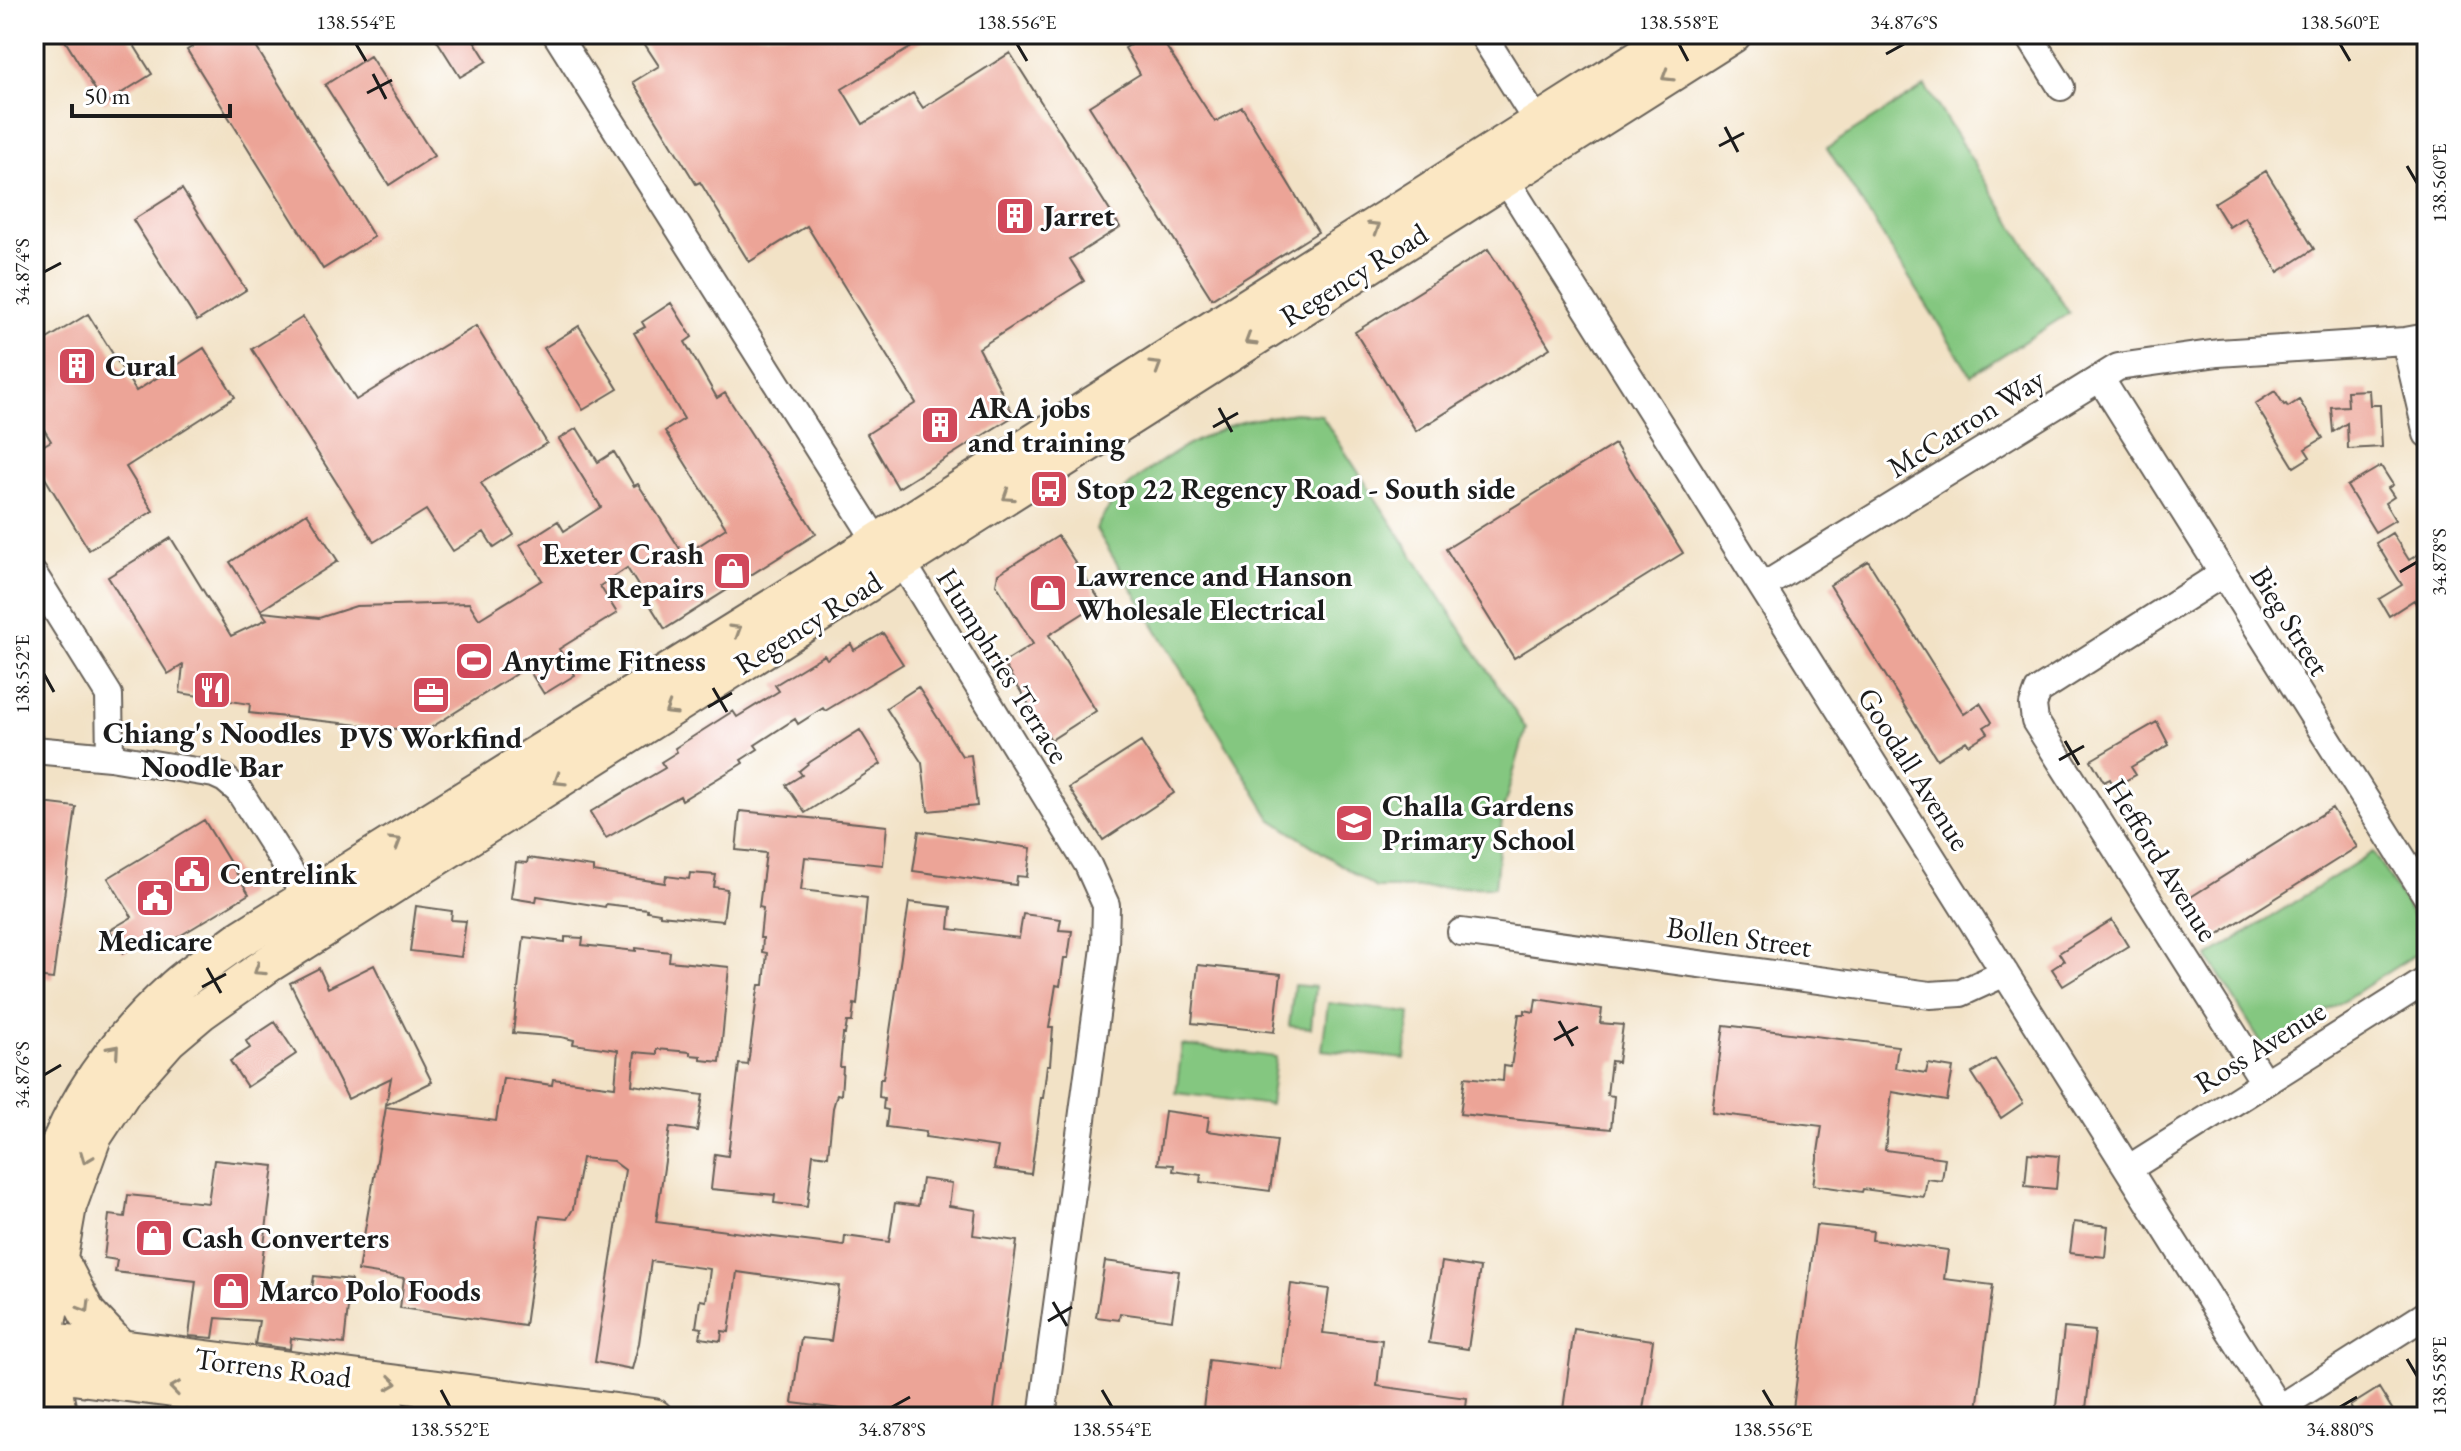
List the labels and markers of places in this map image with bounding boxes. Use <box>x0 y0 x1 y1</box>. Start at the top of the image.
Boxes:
building icon: Jarret <box>994 195 1036 237</box>
place label: Jarret <box>1040 196 1116 235</box>
building icon: Cural <box>56 345 98 387</box>
place label: Cural <box>105 346 177 385</box>
place label: ARA jobs and training <box>967 388 1126 461</box>
building icon: ARA jobs and training <box>919 404 961 446</box>
bus stop icon: Stop 22 Regency Road - South side <box>1028 468 1070 510</box>
place label: Stop 22 Regency Road - South side <box>1077 469 1515 508</box>
place label: Exeter Crash Repairs <box>542 534 704 607</box>
shop icon: Exeter Crash Repairs <box>711 550 753 592</box>
place label: Lawrence and Hanson Wholesale Electrical <box>1076 556 1353 629</box>
shop icon: Lawrence and Hanson Wholesale Electrical <box>1027 572 1069 614</box>
sports icon: Anytime Fitness <box>453 640 495 682</box>
place label: Anytime Fitness <box>501 641 706 680</box>
restaurant icon: Chiang's Noodles Noodle Bar <box>191 669 233 711</box>
office icon: PVS Workfind <box>410 674 452 716</box>
place label: Chiang's Noodles Noodle Bar <box>103 713 321 786</box>
place label: PVS Workfind <box>340 718 523 757</box>
place label: Challa Gardens Primary School <box>1382 786 1576 859</box>
school or university icon: Challa Gardens Primary School <box>1333 802 1375 844</box>
public building icon: Centrelink <box>171 853 213 895</box>
place label: Centrelink <box>220 854 357 893</box>
public building icon: Medicare <box>134 877 176 919</box>
place label: Medicare <box>98 921 212 960</box>
shop icon: Cash Converters <box>133 1217 175 1259</box>
place label: Cash Converters <box>182 1218 389 1257</box>
shop icon: Marco Polo Foods <box>210 1270 252 1312</box>
place label: Marco Polo Foods <box>259 1271 481 1310</box>

